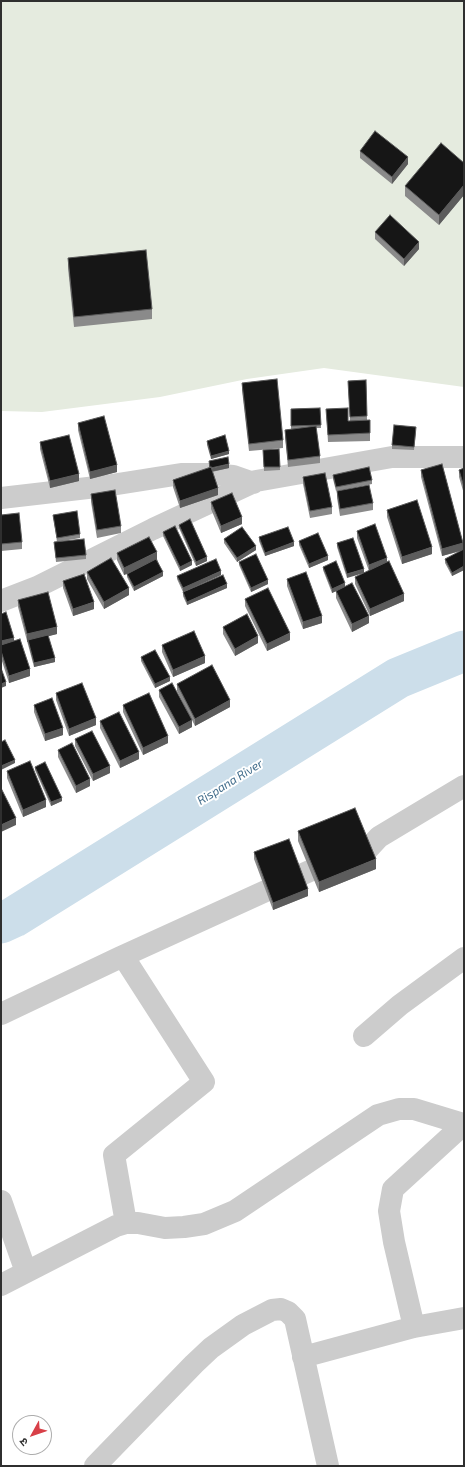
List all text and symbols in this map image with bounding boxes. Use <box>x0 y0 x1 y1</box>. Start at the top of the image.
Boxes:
water label: Rispana River <box>195 756 265 808</box>
north arrow <box>12 1415 52 1455</box>
text: उ <box>16 1436 30 1449</box>

